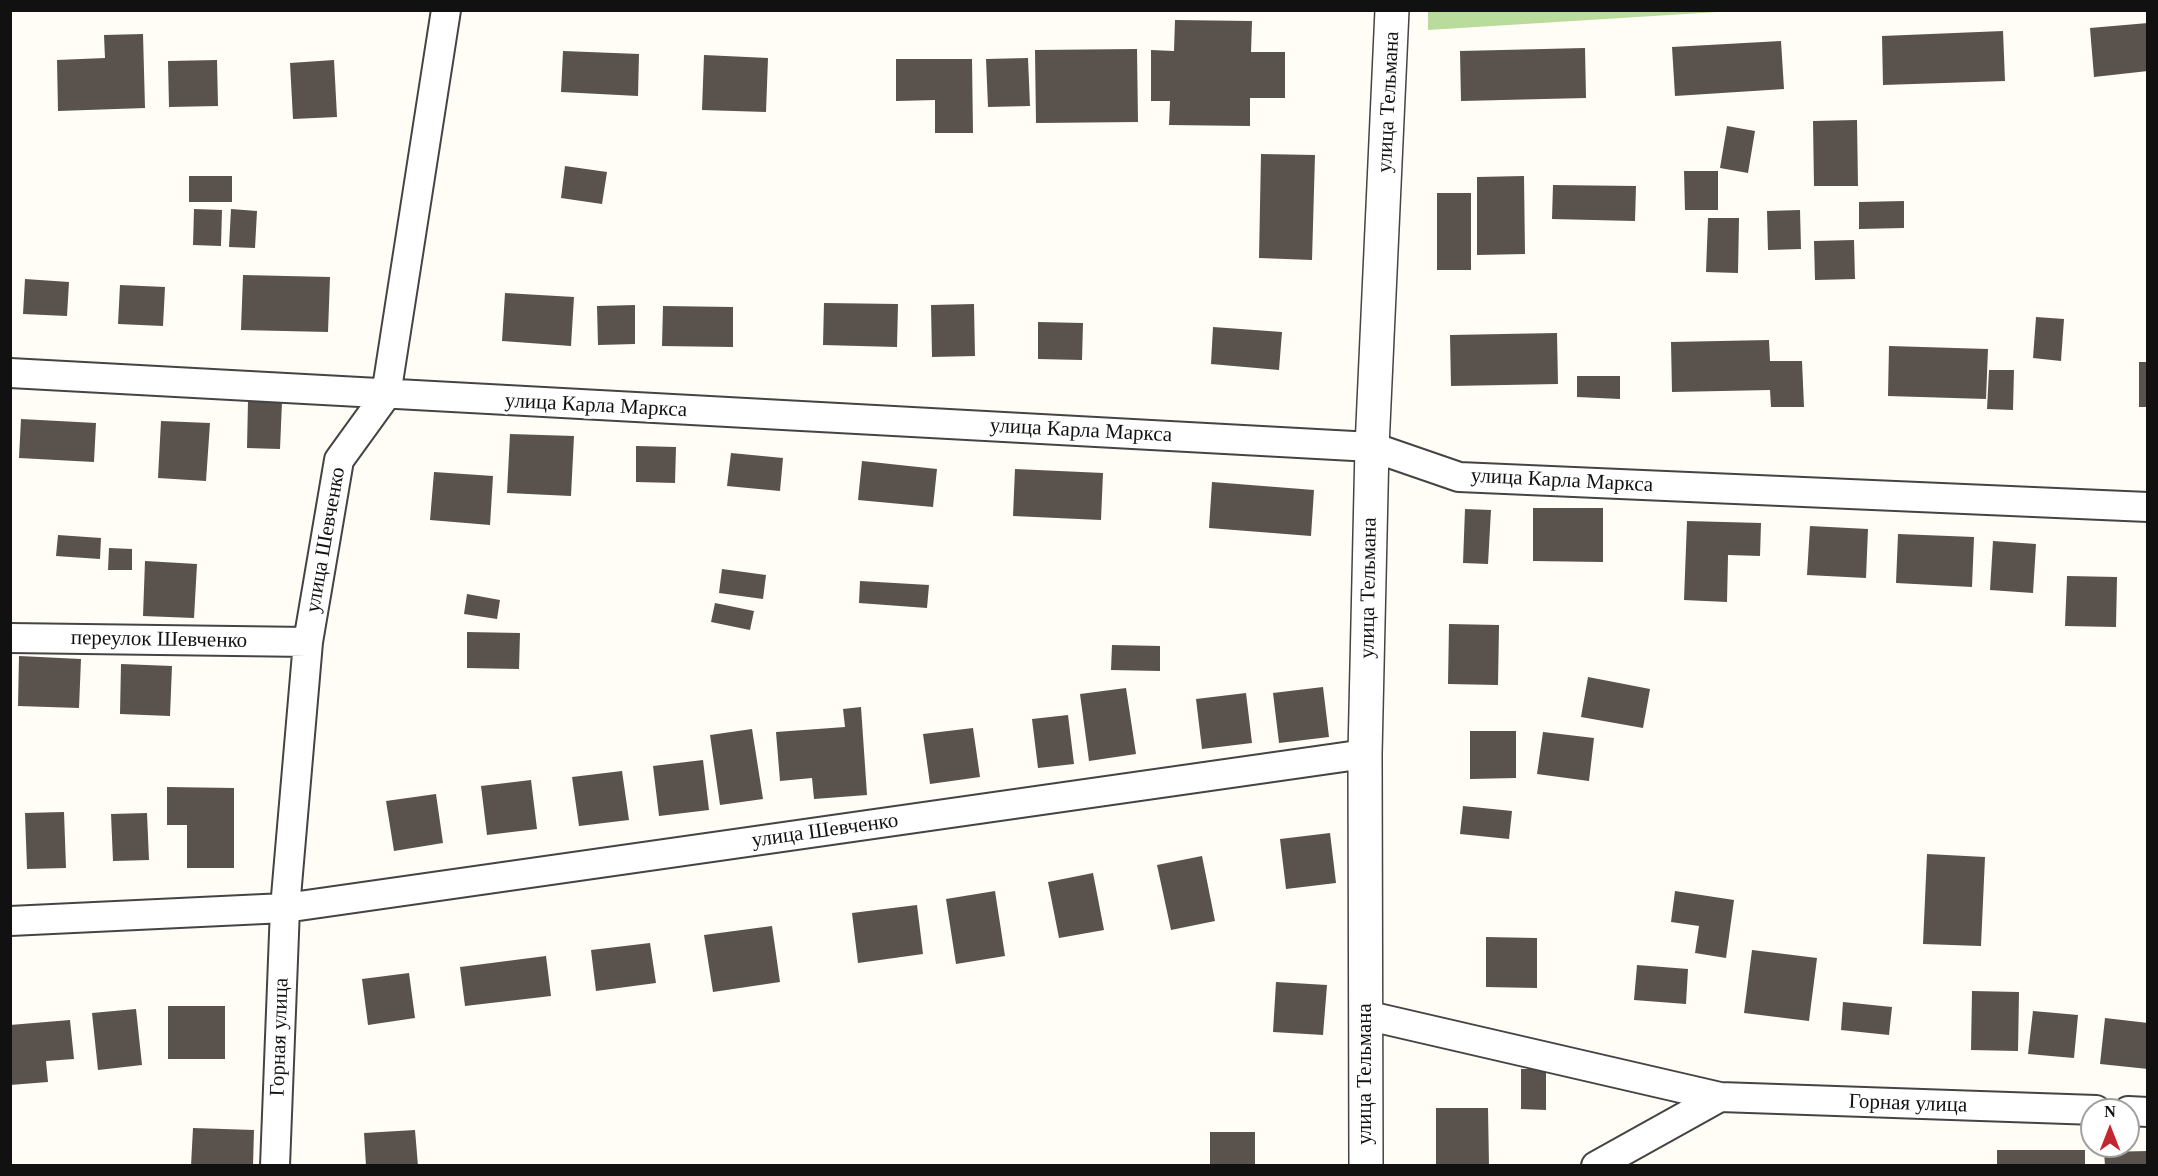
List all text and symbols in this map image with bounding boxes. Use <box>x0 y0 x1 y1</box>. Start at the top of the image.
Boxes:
street label: улица Тельмана <box>1373 31 1405 173</box>
street label: улица Карла Маркса <box>504 389 688 423</box>
street label: улица Карла Маркса <box>989 414 1173 448</box>
street label: улица Карла Маркса <box>1470 464 1654 498</box>
street label: улица Шевченко <box>301 465 351 615</box>
street label: улица Тельмана <box>1355 517 1383 659</box>
street label: переулок Шевченко <box>71 626 247 654</box>
street label: улица Шевченко <box>750 808 900 854</box>
street label: Горная улица <box>265 977 295 1097</box>
street label: улица Тельмана <box>1352 1003 1378 1145</box>
street label: Горная улица <box>1848 1089 1968 1119</box>
north arrow <box>2080 1098 2140 1158</box>
text: N <box>2104 1103 2116 1120</box>

